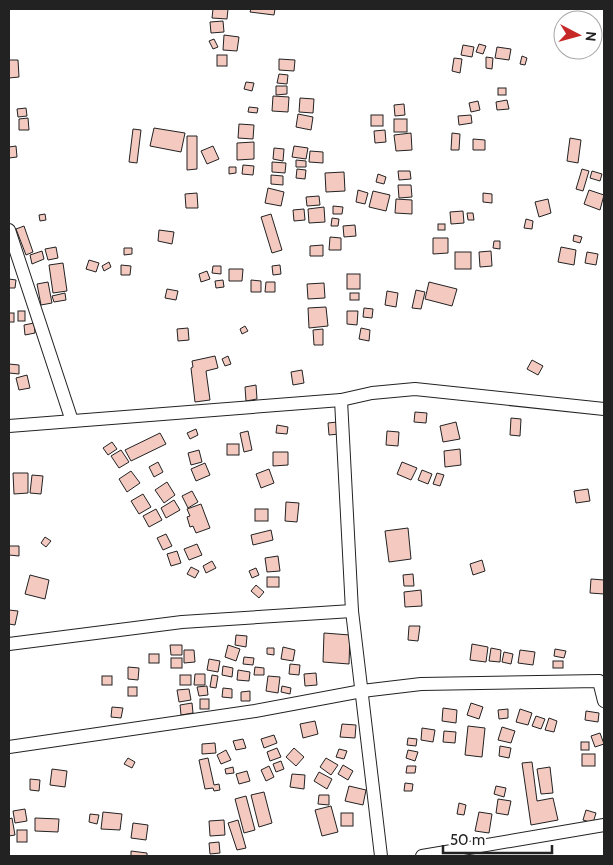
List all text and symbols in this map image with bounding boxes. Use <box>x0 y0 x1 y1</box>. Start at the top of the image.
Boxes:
north arrow <box>553 10 603 60</box>
text: N <box>581 30 600 42</box>
scale bar <box>443 822 552 854</box>
text: 50 m <box>450 831 485 849</box>

